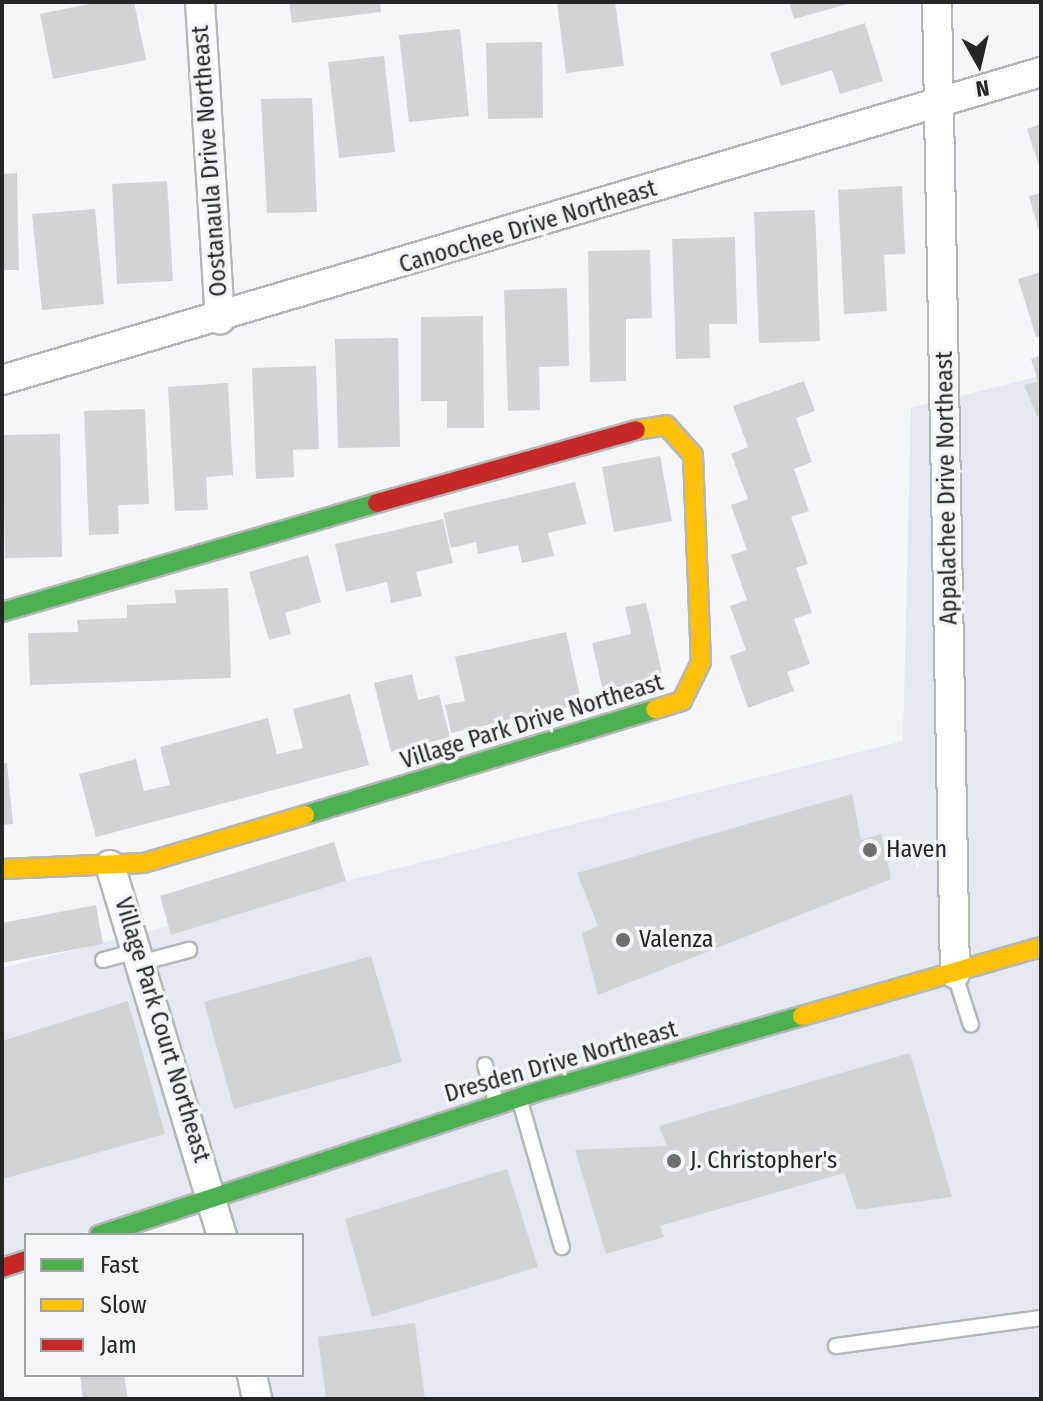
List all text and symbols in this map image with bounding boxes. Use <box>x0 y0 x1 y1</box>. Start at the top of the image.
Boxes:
street label: Oostanaula Drive Northeast <box>186 24 234 298</box>
north arrow <box>939 24 1019 104</box>
text: N <box>974 74 991 103</box>
street label: Canoochee Drive Northeast <box>396 174 660 280</box>
street label: Appalachee Drive Northeast <box>930 351 964 625</box>
street label: Village Park Drive Northeast <box>397 668 667 776</box>
place label: Haven <box>886 836 947 864</box>
marker: Haven <box>861 841 879 859</box>
street label: Village Park Court Northeast <box>108 894 216 1166</box>
place label: Valenza <box>639 926 713 954</box>
marker: Valenza <box>614 931 632 949</box>
street label: Dresden Drive Northeast <box>441 1015 681 1109</box>
place label: J. Christopher's <box>690 1147 837 1175</box>
marker: J. Christopher's <box>665 1152 683 1170</box>
legend <box>24 1233 304 1377</box>
text: Fast <box>100 1251 139 1279</box>
text: Slow <box>100 1291 146 1319</box>
text: Jam <box>100 1331 137 1359</box>

